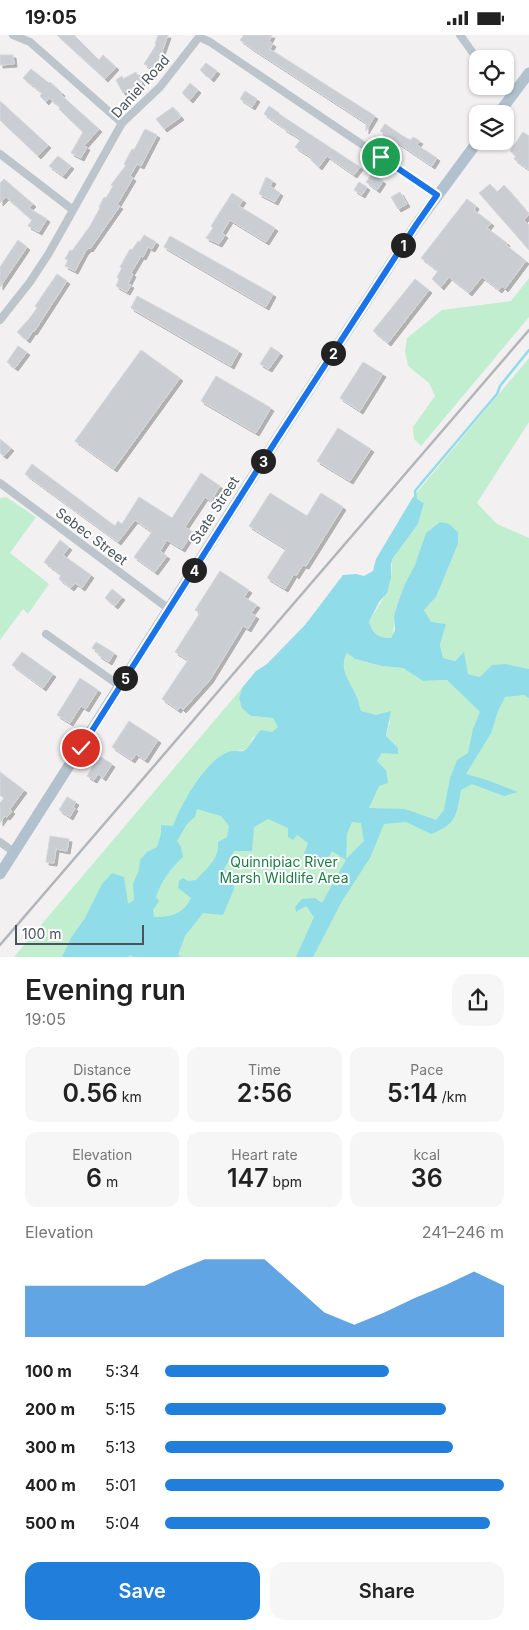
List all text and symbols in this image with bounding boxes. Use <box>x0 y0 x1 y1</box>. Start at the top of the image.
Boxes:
text: 19:05 <box>25 6 77 29</box>
map controls <box>469 50 514 150</box>
button: locate <box>469 50 514 95</box>
street label: Daniel Road <box>107 51 173 121</box>
button: layers <box>469 105 514 150</box>
pin <box>360 136 402 178</box>
icon: arrive <box>367 143 395 171</box>
pin: 1 <box>390 233 416 257</box>
text: 1 <box>400 237 407 254</box>
pin: 2 <box>320 341 346 365</box>
text: 2 <box>329 345 338 362</box>
pin: 3 <box>250 449 276 473</box>
text: 3 <box>259 453 268 470</box>
street label: State Street <box>186 473 242 547</box>
street label: Sebec Street <box>53 504 132 569</box>
pin: 4 <box>182 557 206 583</box>
text: 4 <box>190 562 199 579</box>
pin: 5 <box>112 665 138 691</box>
text: 5 <box>121 670 130 687</box>
pin <box>60 727 102 769</box>
icon: check <box>67 734 95 762</box>
park label: Quinnipiac River Marsh Wildlife Area <box>219 853 349 886</box>
scale bar <box>15 923 144 946</box>
text: 100 m <box>22 925 62 942</box>
text: Evening run <box>25 973 186 1007</box>
button: share <box>452 974 504 1026</box>
text: 19:05 <box>25 1009 66 1029</box>
text: Distance <box>73 1061 131 1078</box>
text: Time <box>248 1061 281 1078</box>
text: Pace <box>410 1061 443 1078</box>
text: 0.56 <box>63 1078 118 1108</box>
text: 2:56 <box>237 1078 292 1108</box>
text: 5:14 <box>387 1078 438 1108</box>
text: km <box>118 1088 142 1105</box>
text: /km <box>438 1088 467 1105</box>
text: Elevation <box>72 1146 132 1163</box>
text: Heart rate <box>231 1146 298 1163</box>
text: kcal <box>413 1146 440 1163</box>
text: 6 <box>86 1163 102 1193</box>
text: 147 <box>227 1163 269 1193</box>
text: 36 <box>411 1163 443 1193</box>
text: m <box>102 1173 118 1190</box>
text: bpm <box>269 1173 302 1190</box>
text: Elevation <box>25 1222 94 1242</box>
text: 241–246 m <box>422 1222 504 1242</box>
text: 100 m <box>25 1361 72 1381</box>
text: 5:34 <box>105 1361 140 1381</box>
text: 200 m <box>25 1399 75 1419</box>
text: 5:15 <box>105 1399 136 1419</box>
text: 300 m <box>25 1437 75 1457</box>
text: 5:13 <box>105 1437 136 1457</box>
text: 400 m <box>25 1475 76 1495</box>
text: 5:01 <box>105 1475 136 1495</box>
text: 500 m <box>25 1513 75 1533</box>
text: 5:04 <box>105 1513 140 1533</box>
button: Save <box>25 1562 260 1620</box>
button: Share <box>270 1562 504 1620</box>

